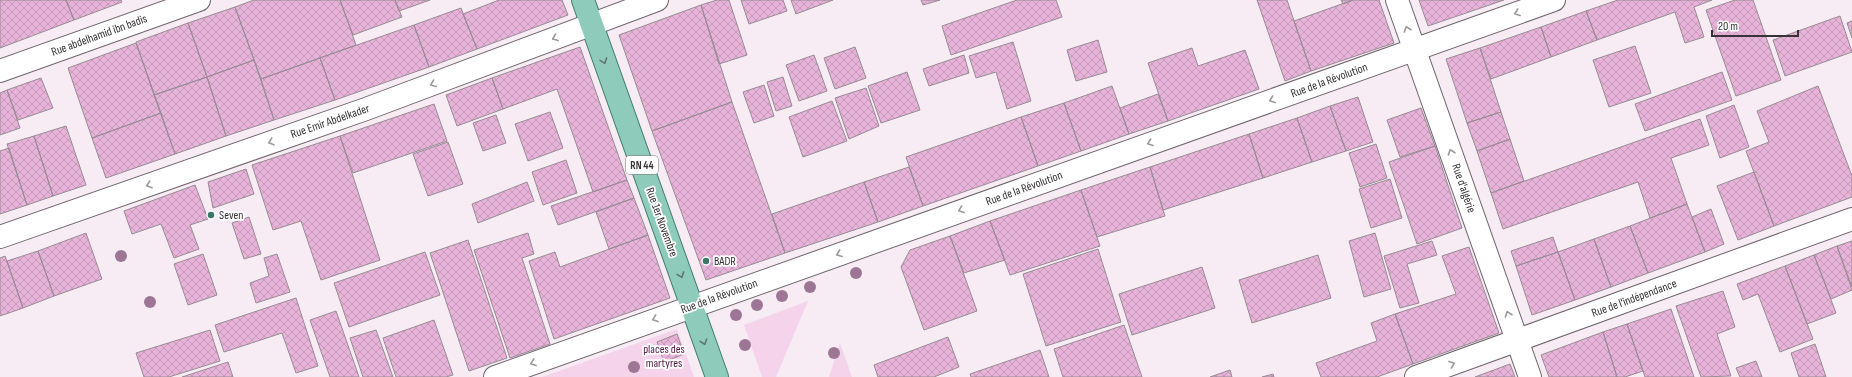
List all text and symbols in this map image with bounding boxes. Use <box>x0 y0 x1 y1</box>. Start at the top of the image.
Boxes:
one-way arrow <box>1513 8 1520 17</box>
street label: Rue abdelhamid ibn badis <box>49 11 149 60</box>
scale bar <box>1712 12 1798 38</box>
text: 20 m <box>1718 19 1738 34</box>
one-way arrow <box>1404 26 1412 33</box>
one-way arrow <box>551 33 558 41</box>
one-way arrow <box>600 57 608 64</box>
street label: Rue de la Révolution <box>1289 60 1370 101</box>
one-way arrow <box>430 79 437 87</box>
one-way arrow <box>1269 95 1276 104</box>
street label: Rue Emir Abdelkader <box>289 101 372 142</box>
one-way arrow <box>268 137 275 146</box>
one-way arrow <box>1146 139 1153 147</box>
one-way arrow <box>1447 148 1455 155</box>
road number: RN 44 <box>626 156 658 174</box>
street label: Rue d'algérie <box>1448 162 1479 215</box>
street label: Rue de la Révolution <box>984 168 1065 209</box>
one-way arrow <box>145 180 152 189</box>
street label: Rue 1er Novembre <box>642 185 681 259</box>
one-way arrow <box>958 206 965 214</box>
place label: Seven <box>219 208 243 223</box>
marker: Seven <box>206 210 216 220</box>
one-way arrow <box>835 249 842 258</box>
place label: BADR <box>714 254 736 269</box>
marker: BADR <box>701 256 711 266</box>
one-way arrow <box>676 272 685 279</box>
street label: Rue de la Révolution <box>679 276 760 317</box>
street label: Rue de l'indépendance <box>1590 276 1679 321</box>
one-way arrow <box>1504 310 1513 317</box>
one-way arrow <box>652 315 659 323</box>
one-way arrow <box>700 338 708 345</box>
park label: places des martyres <box>643 342 685 371</box>
one-way arrow <box>530 359 537 367</box>
one-way arrow <box>1449 360 1456 368</box>

